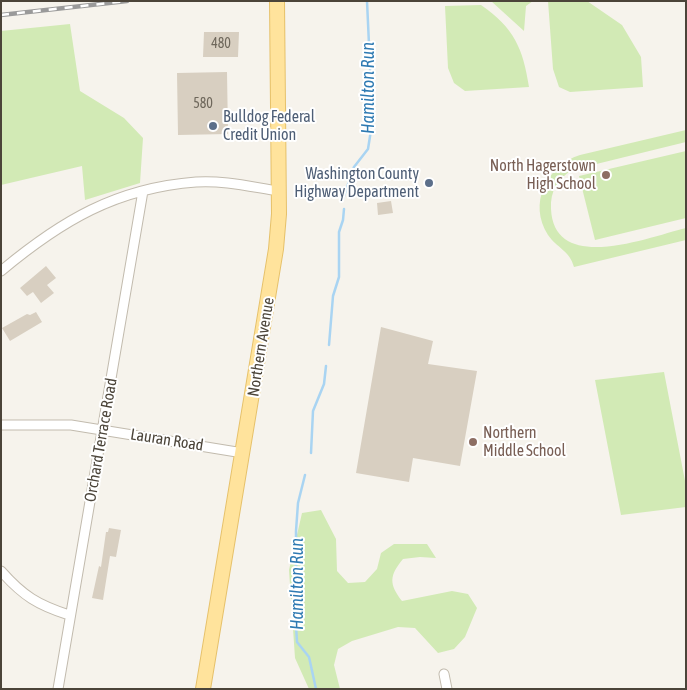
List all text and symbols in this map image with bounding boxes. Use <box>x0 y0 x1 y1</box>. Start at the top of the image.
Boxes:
house number: 480 <box>211 36 231 52</box>
water label: Hamilton Run <box>357 42 379 134</box>
house number: 580 <box>193 96 213 112</box>
place label: Bulldog Federal Credit Union <box>223 107 315 145</box>
marker: Bulldog Federal Credit Union <box>207 120 219 132</box>
place label: North Hagerstown High School <box>490 156 596 194</box>
place label: Washington County Highway Department <box>294 164 419 202</box>
marker: North Hagerstown High School <box>600 169 612 181</box>
marker: Washington County Highway Department <box>423 177 435 189</box>
street label: Northern Avenue <box>244 296 278 398</box>
street label: Orchard Terrace Road <box>81 377 121 503</box>
place label: Northern Middle School <box>483 423 566 461</box>
street label: Lauran Road <box>129 425 205 455</box>
marker: Northern Middle School <box>467 436 479 448</box>
water label: Hamilton Run <box>286 538 308 630</box>

